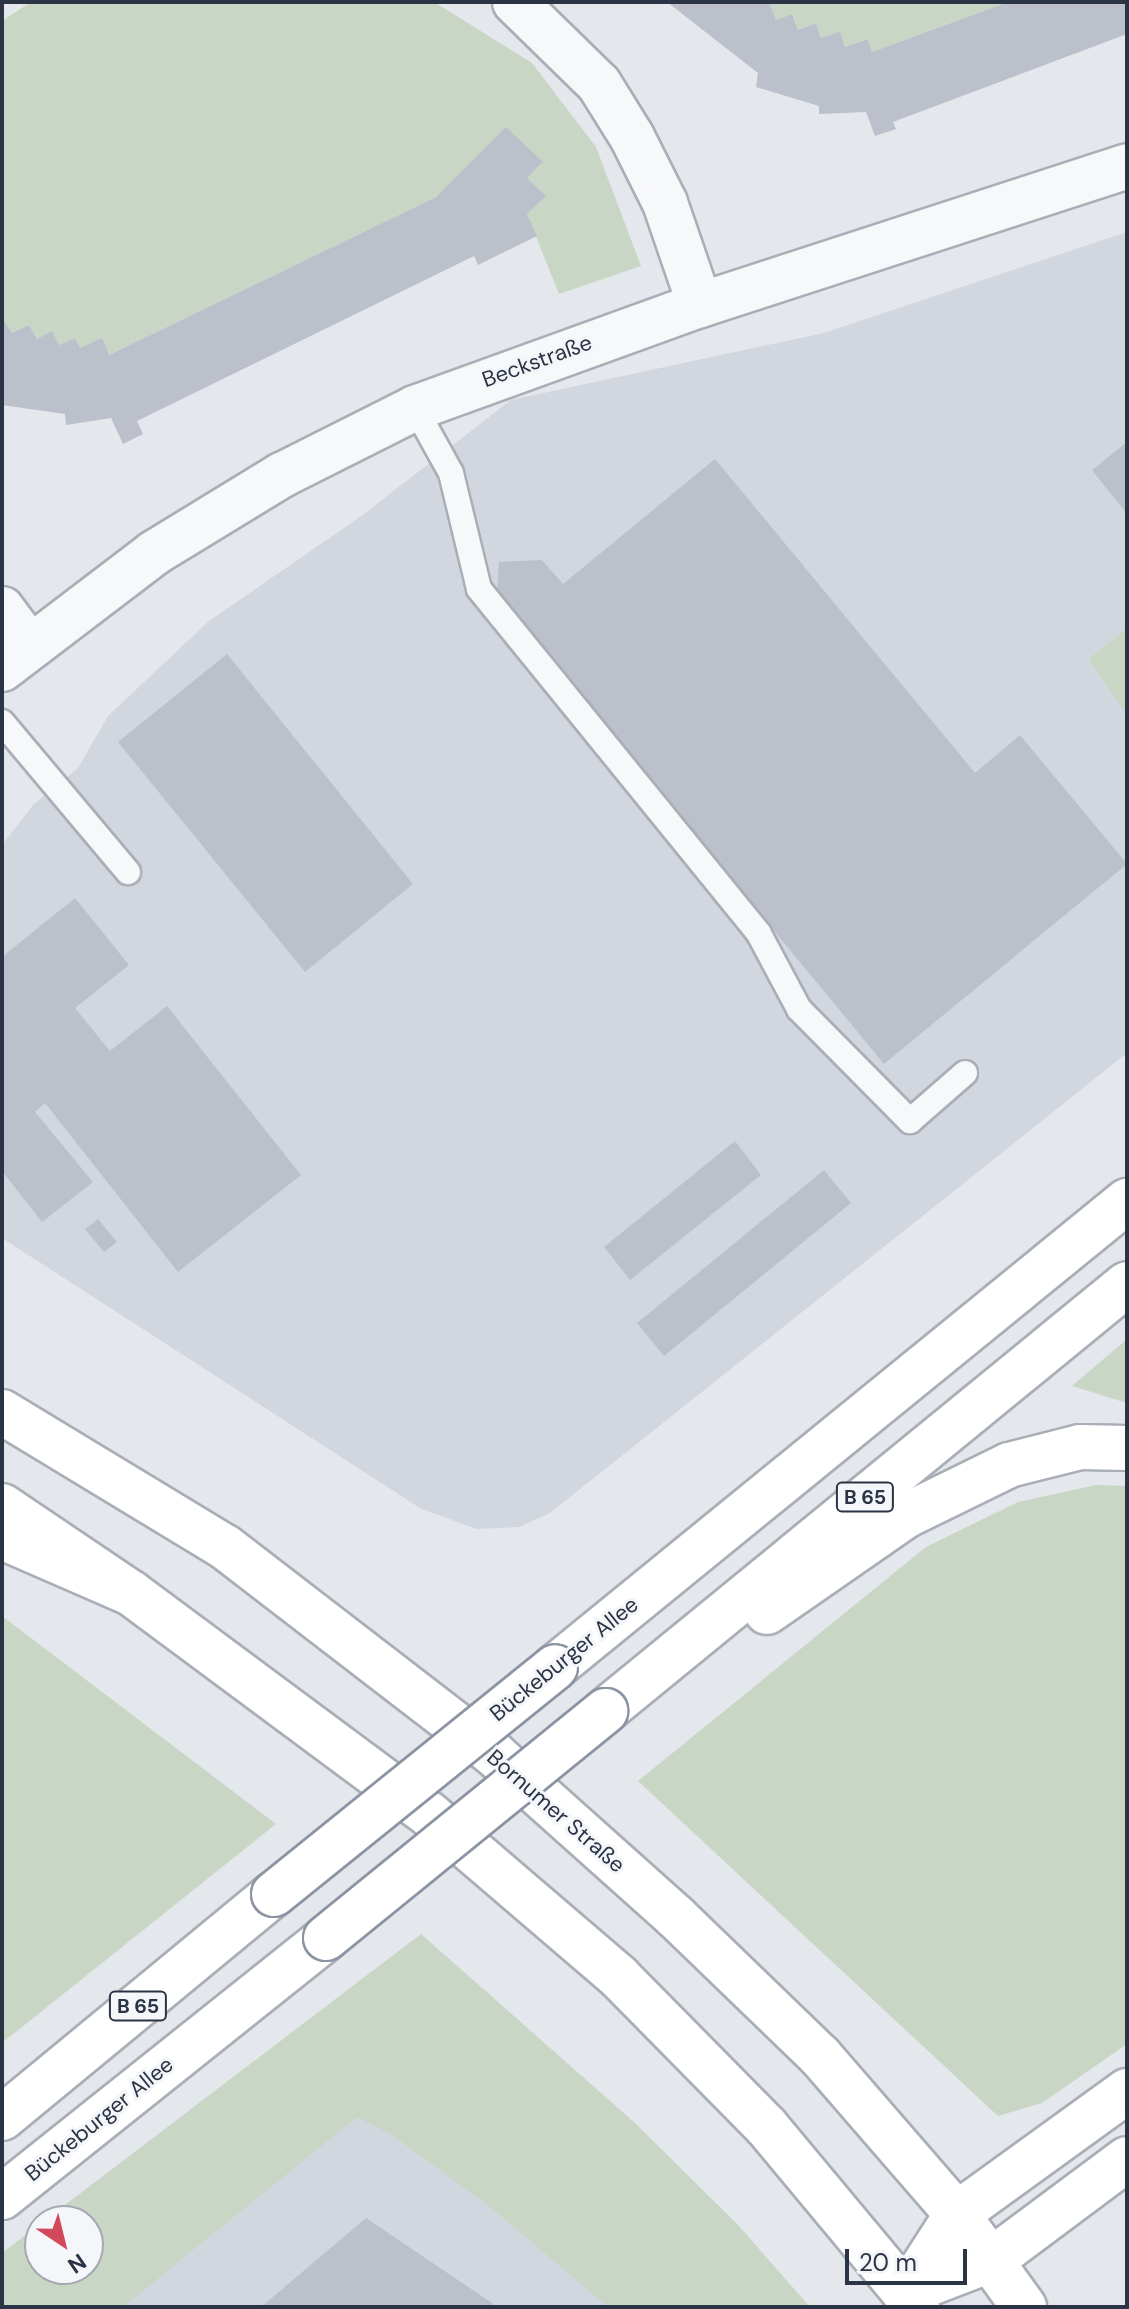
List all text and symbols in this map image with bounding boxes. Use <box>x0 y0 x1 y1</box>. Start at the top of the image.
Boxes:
street label: Beckstraße <box>479 329 595 393</box>
road number: B 65 <box>835 1481 895 1513</box>
street label: Bückeburger Allee <box>484 1591 644 1727</box>
street label: Bornumer Straße <box>482 1744 630 1878</box>
road number: B 65 <box>108 1990 168 2022</box>
street label: Bückeburger Allee <box>19 2051 179 2187</box>
north arrow <box>24 2205 104 2285</box>
scale bar <box>849 2233 971 2283</box>
text: N <box>62 2247 92 2280</box>
text: 20 m <box>859 2247 917 2278</box>

